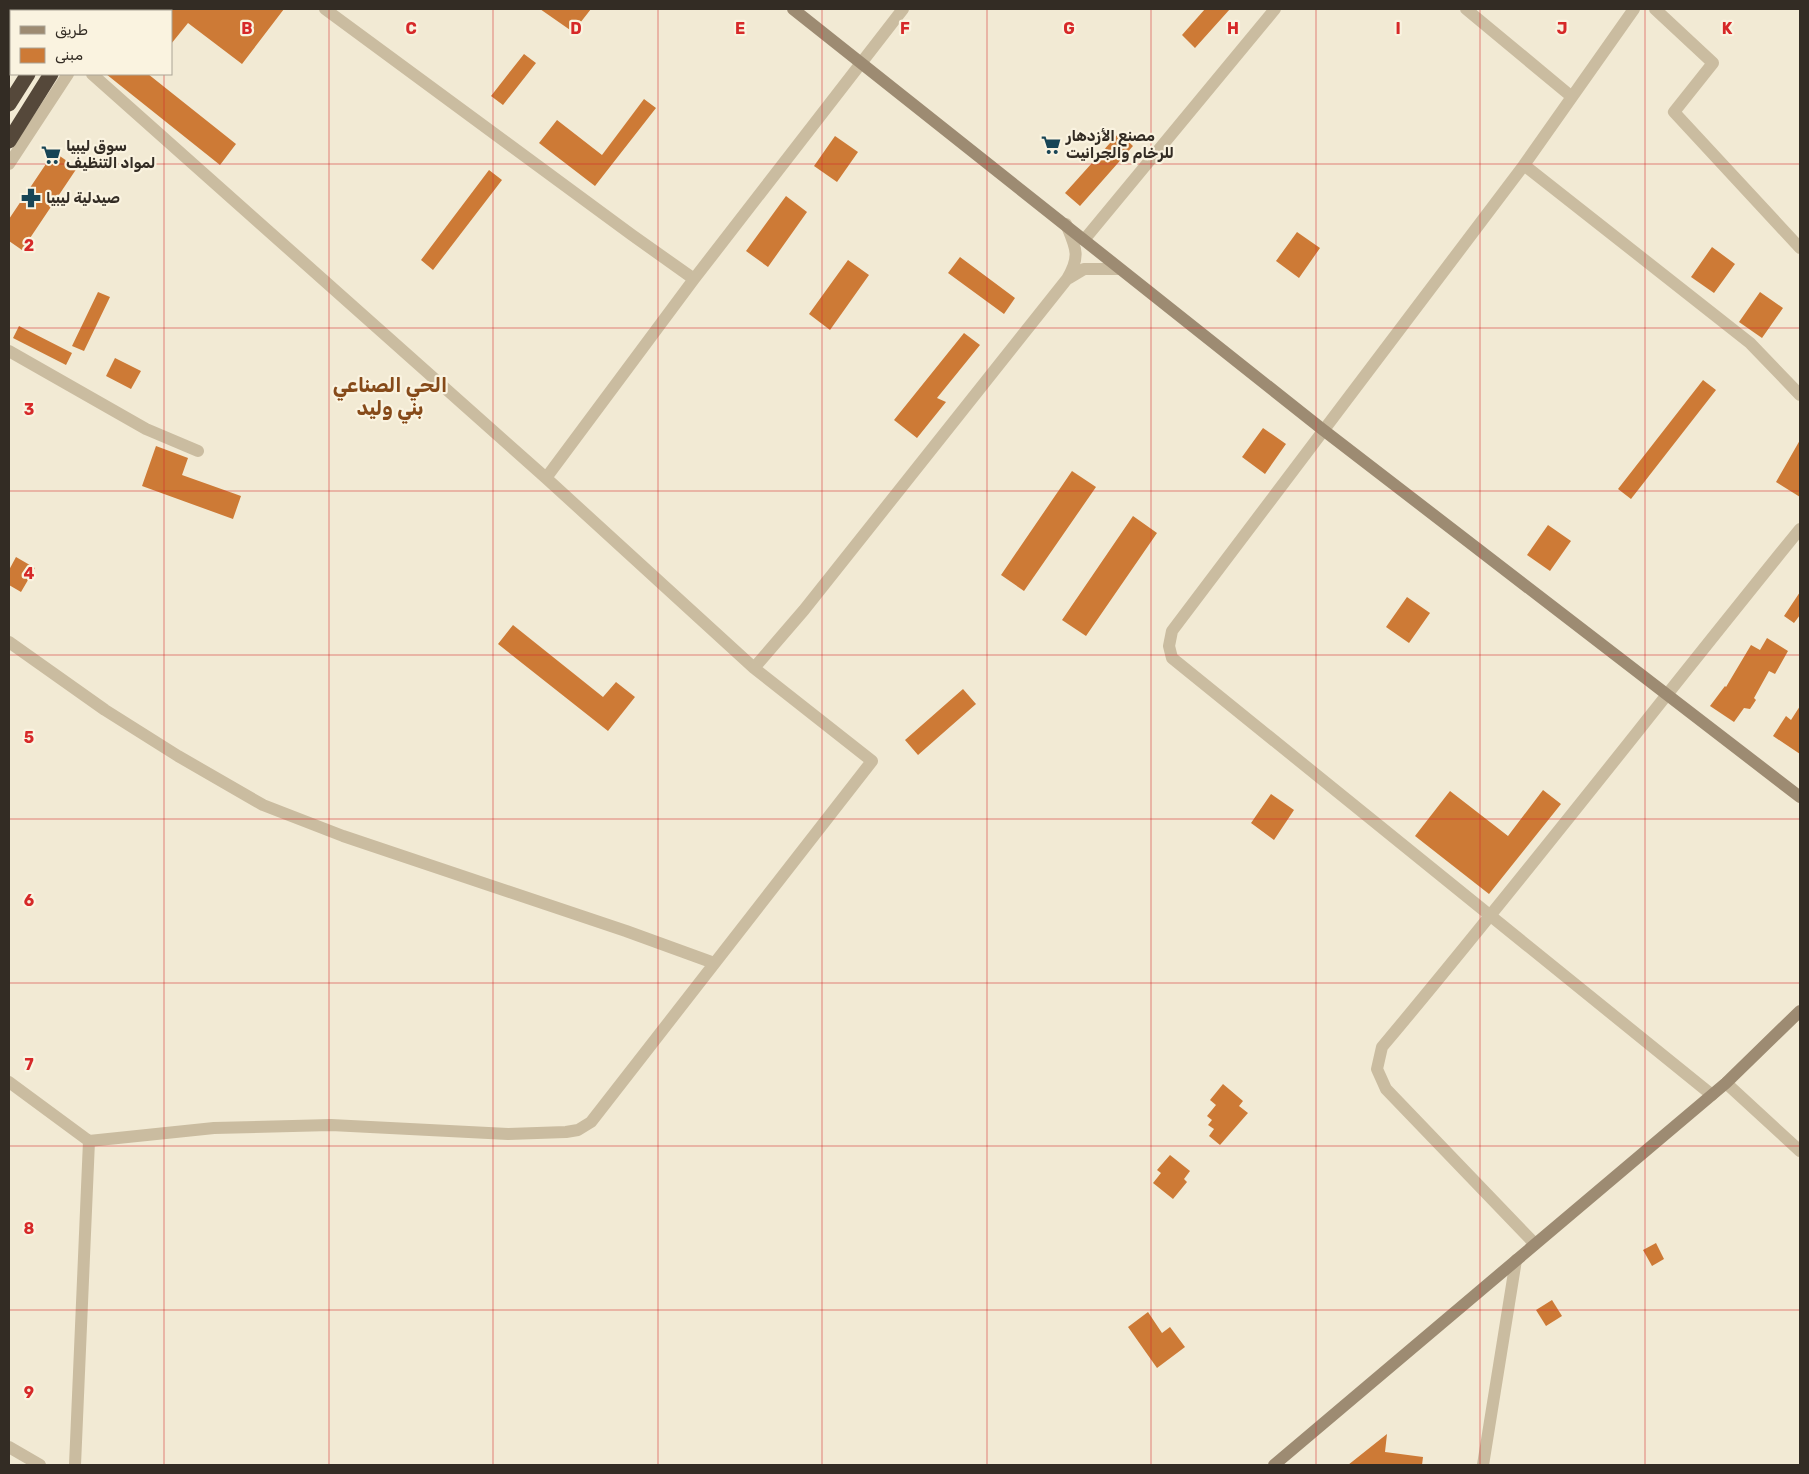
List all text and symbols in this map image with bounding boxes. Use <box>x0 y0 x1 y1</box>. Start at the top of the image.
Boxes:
legend <box>10 10 172 75</box>
text: B <box>241 19 253 38</box>
text: C <box>405 19 417 38</box>
text: D <box>570 19 582 38</box>
text: E <box>735 19 745 38</box>
text: F <box>900 19 910 38</box>
text: G <box>1063 19 1075 38</box>
text: H <box>1227 19 1239 38</box>
text: I <box>1395 19 1401 38</box>
text: J <box>1557 19 1567 38</box>
text: K <box>1722 19 1733 38</box>
text: طريق <box>55 21 88 39</box>
text: مبنى <box>55 46 83 64</box>
place label: مصنع الأزدهار للرخام والجرانيت <box>1065 127 1174 163</box>
supermarket icon: مصنع الأزدهار للرخام والجرانيت <box>1040 134 1062 156</box>
place label: سوق ليبيا لمواد التنظيف <box>66 137 156 172</box>
supermarket icon: سوق ليبيا لمواد التنظيف <box>40 144 62 166</box>
pharmacy icon: صيدلية ليبيا <box>20 187 42 209</box>
place label: صيدلية ليبيا <box>46 189 120 207</box>
text: 2 <box>24 236 34 255</box>
district label: الحي الصناعي بني وليد <box>333 373 447 424</box>
text: 3 <box>24 400 34 419</box>
text: 4 <box>24 564 35 583</box>
text: 5 <box>24 728 34 747</box>
text: 6 <box>24 891 34 910</box>
text: 7 <box>24 1055 34 1074</box>
text: 8 <box>24 1219 35 1238</box>
text: 9 <box>24 1383 34 1402</box>

